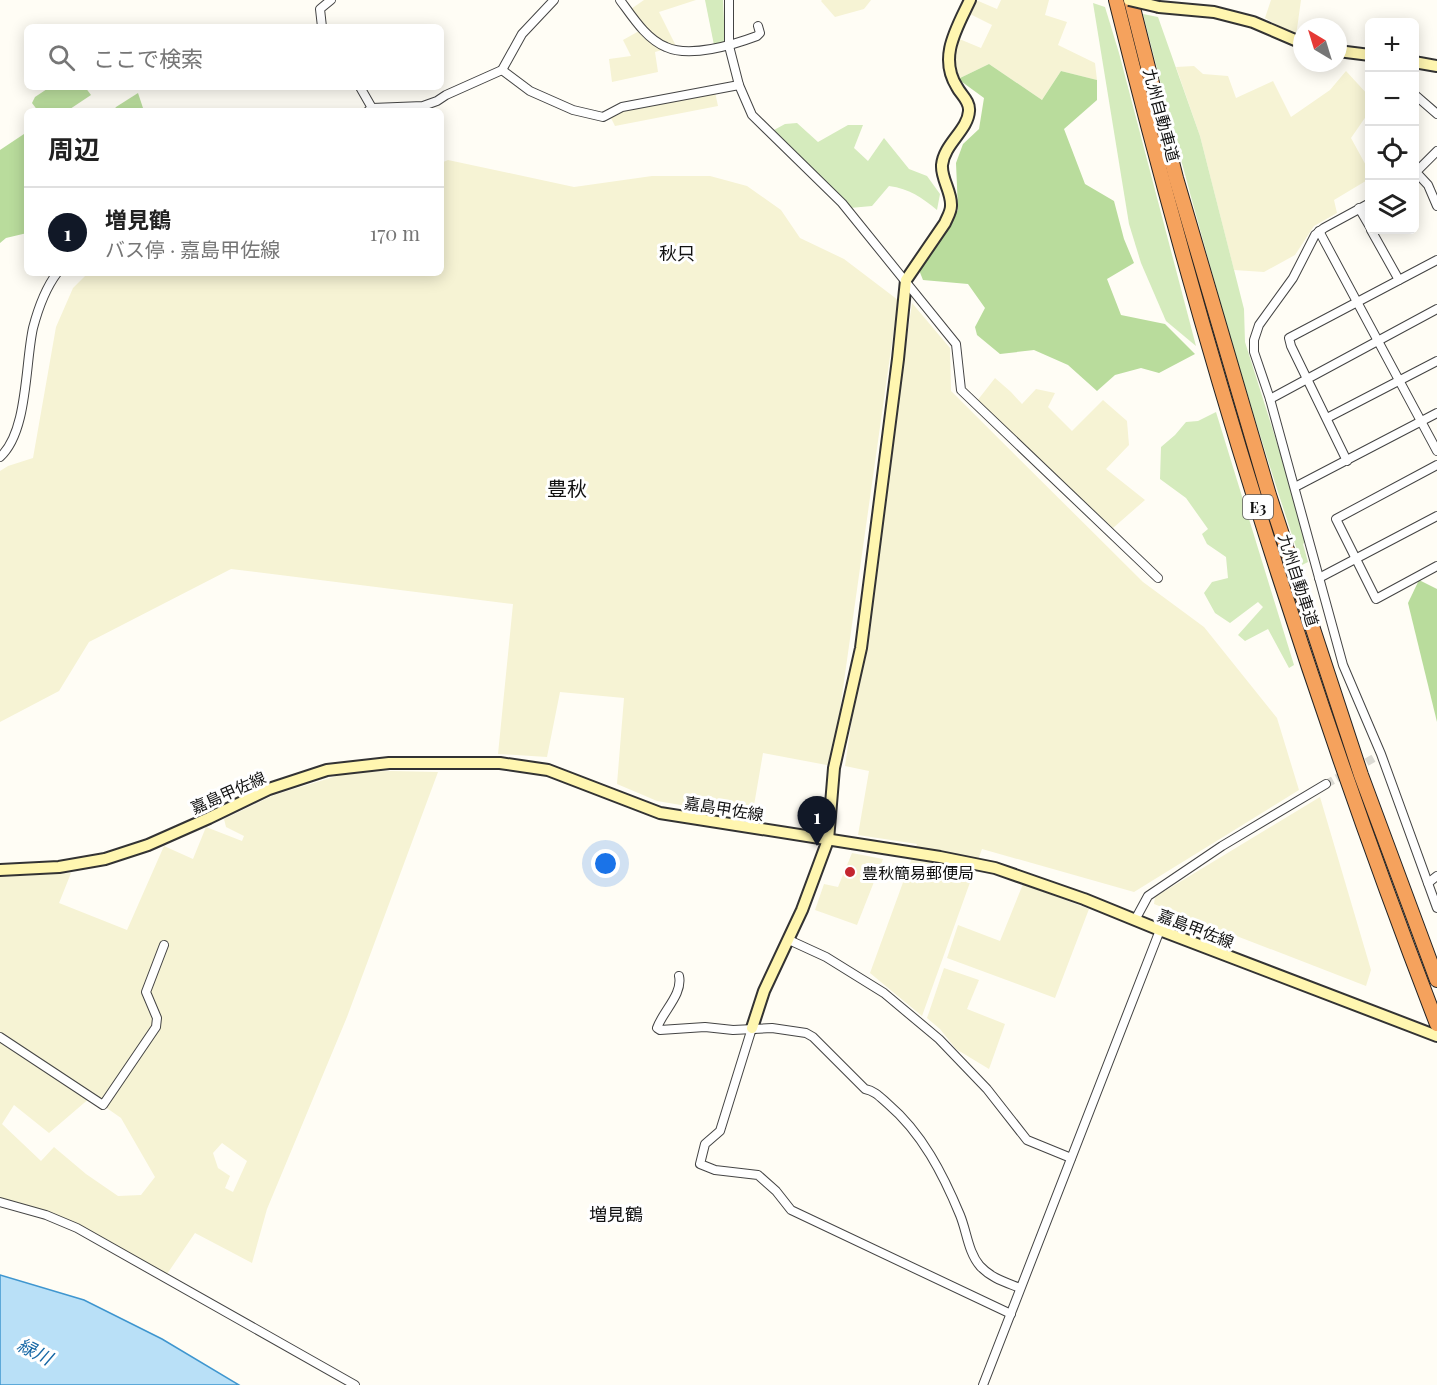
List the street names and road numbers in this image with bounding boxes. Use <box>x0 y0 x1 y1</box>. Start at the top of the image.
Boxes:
street label: 九州自動車道 <box>1139 66 1185 164</box>
road number: E3 <box>1243 495 1273 519</box>
street label: 九州自動車道 <box>1274 531 1324 629</box>
street label: 嘉島甲佐線 <box>187 766 269 818</box>
street label: 嘉島甲佐線 <box>683 791 765 825</box>
street label: 嘉島甲佐線 <box>1155 904 1237 952</box>

